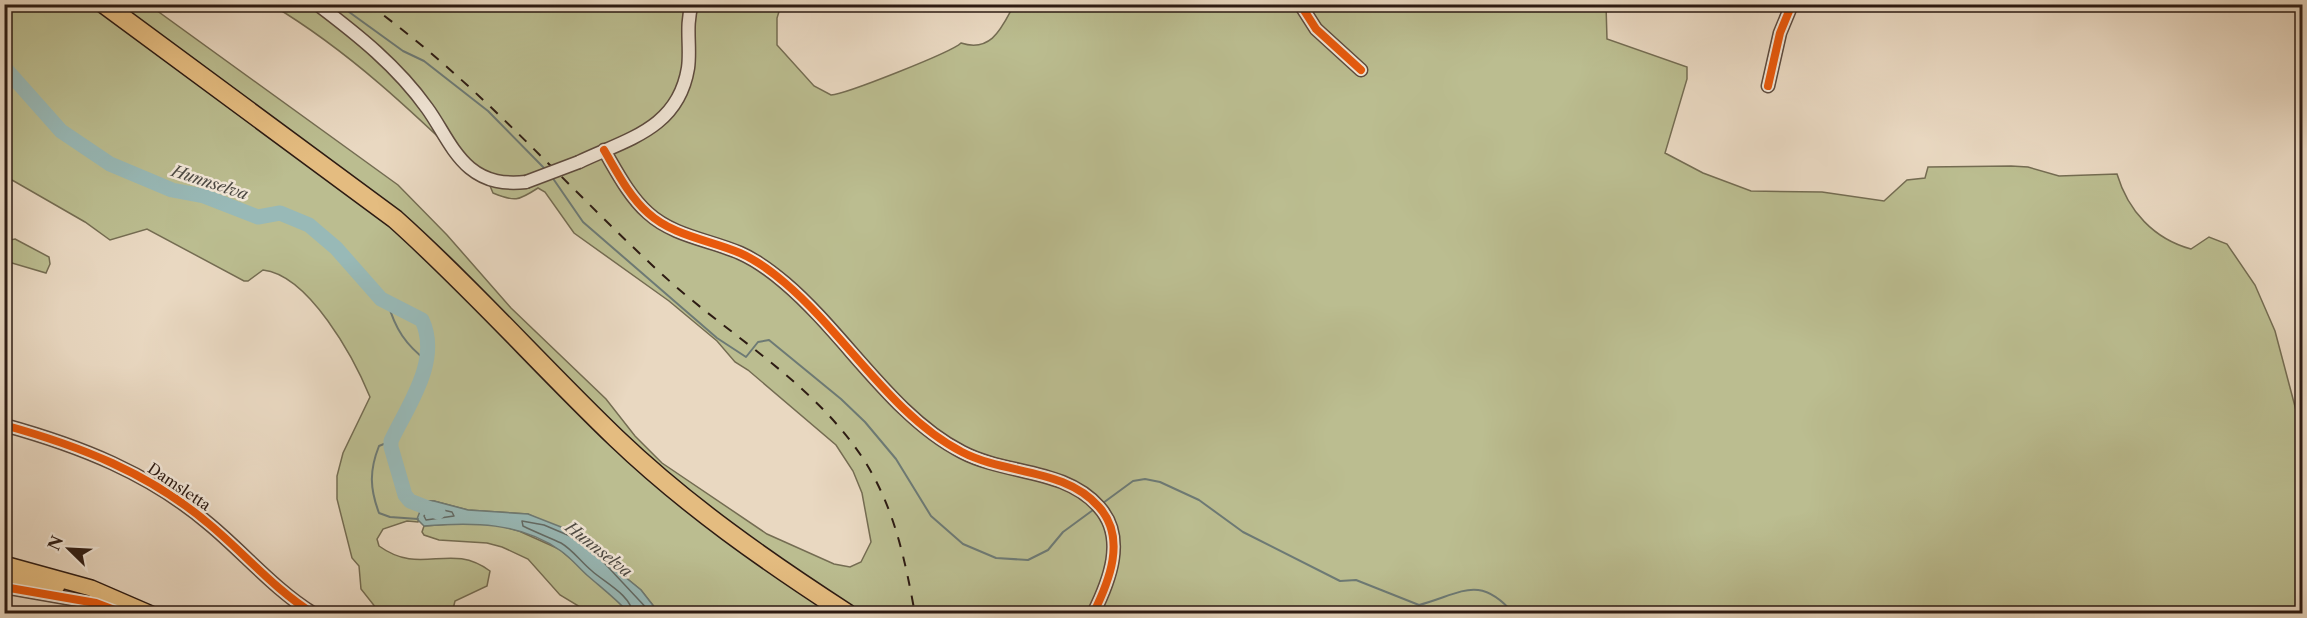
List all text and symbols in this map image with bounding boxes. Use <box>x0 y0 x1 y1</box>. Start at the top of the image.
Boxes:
water label: Hunnselva <box>167 160 251 204</box>
street label: Damsletta <box>144 459 214 515</box>
water label: Hunnselva <box>560 515 637 582</box>
north arrow <box>39 519 99 579</box>
text: N <box>43 532 67 553</box>

